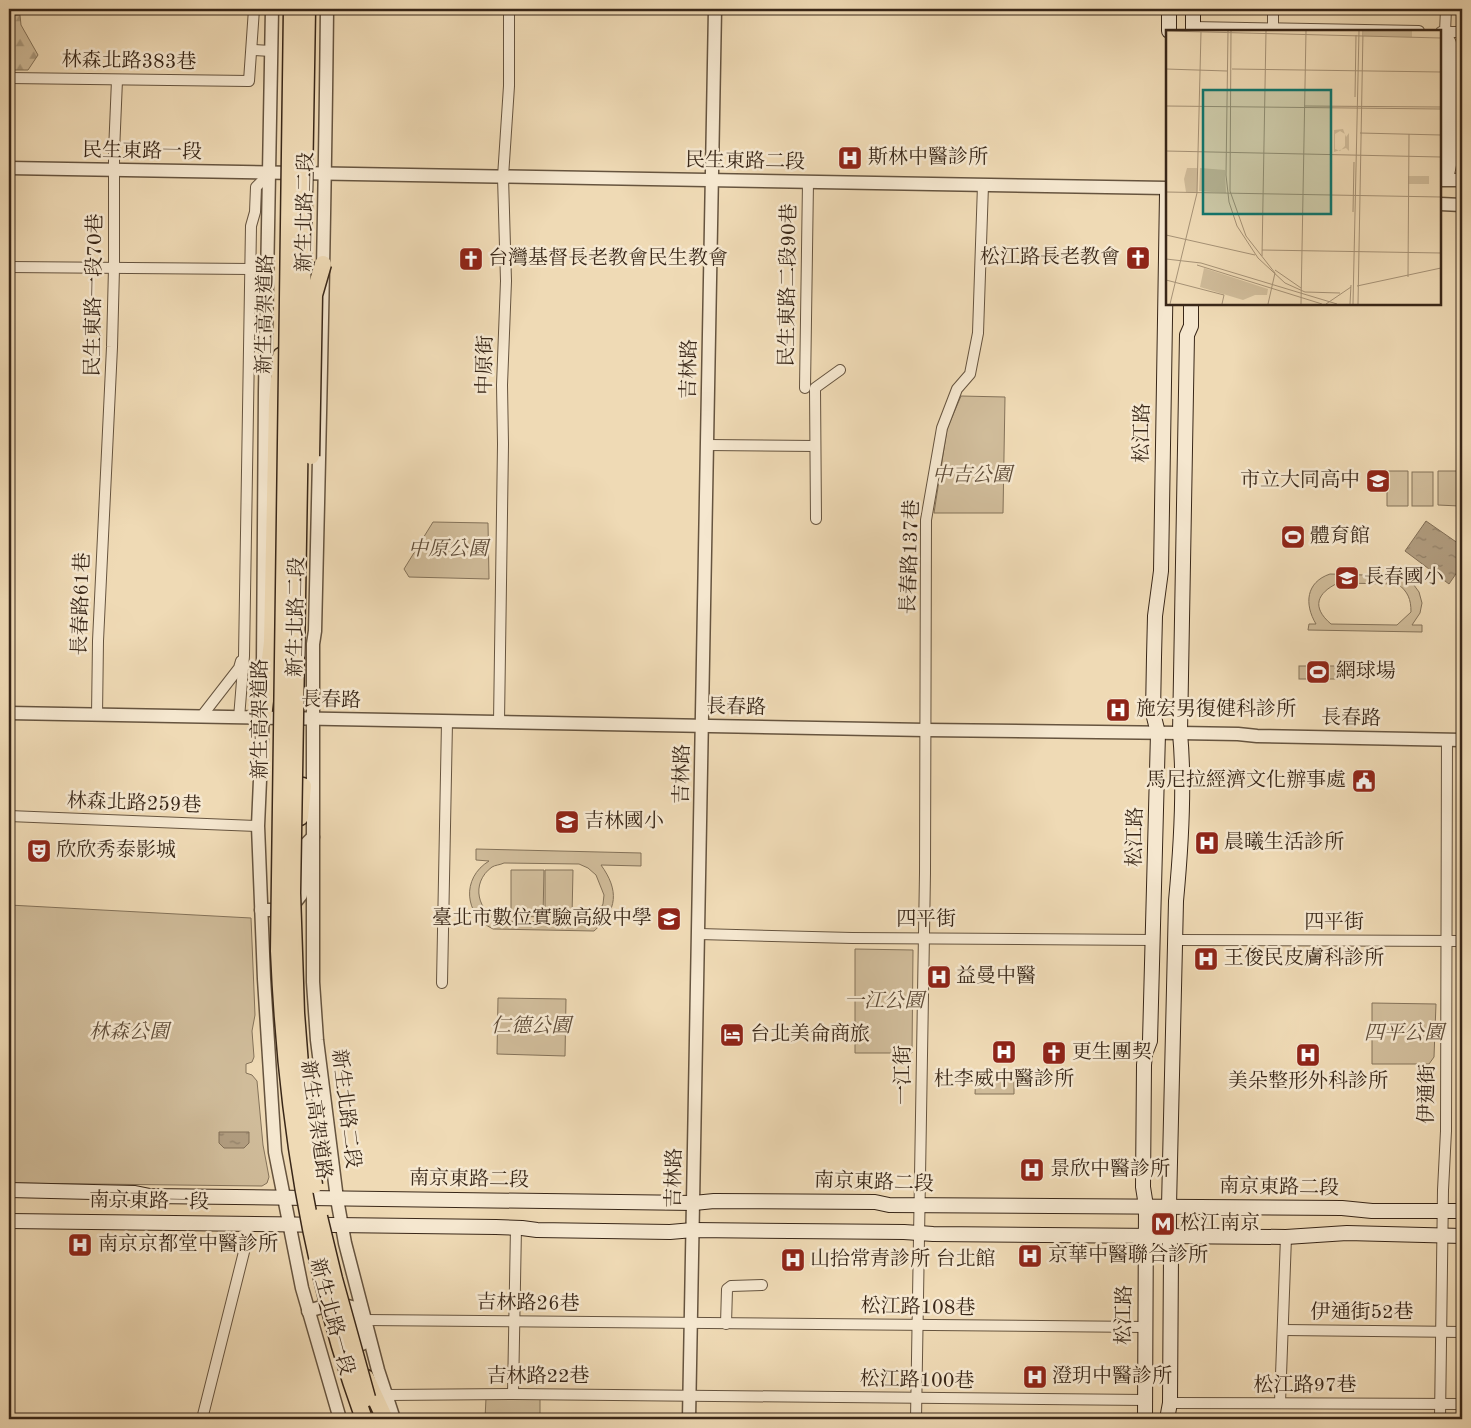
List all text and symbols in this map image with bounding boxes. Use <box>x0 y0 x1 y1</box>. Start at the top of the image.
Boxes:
inset map <box>1166 30 1441 305</box>
street label: 林森北路383巷 <box>61 49 197 73</box>
street label: 民生東路一段 <box>82 139 202 163</box>
hospital icon: 斯林中醫診所 <box>837 145 863 171</box>
place label: 斯林中醫診所 <box>868 146 988 168</box>
street label: 民生東路二段 <box>685 149 805 173</box>
street label: 新生北路二段 <box>293 152 317 272</box>
street label: 民生東路二段90巷 <box>776 203 800 367</box>
street label: 民生東路一段70巷 <box>82 213 106 377</box>
church icon: 松江路長老教會 <box>1125 245 1151 271</box>
church icon: 台灣基督長老教會民生教會 <box>458 246 484 272</box>
place label: 松江路長老教會 <box>980 246 1120 268</box>
place label: 台灣基督長老教會民生教會 <box>488 247 728 269</box>
street label: 新生高架道路 <box>253 254 277 374</box>
street label: 中原街 <box>473 335 497 395</box>
street label: 吉林路 <box>677 339 701 399</box>
street label: 松江路 <box>1130 403 1154 463</box>
park label: 中吉公園 <box>932 464 1015 486</box>
school or university icon: 市立大同高中 <box>1365 468 1391 494</box>
place label: 市立大同高中 <box>1240 469 1360 491</box>
street label: 長春路137巷 <box>896 499 923 615</box>
sports icon: 體育館 <box>1280 524 1306 550</box>
place label: 體育館 <box>1310 524 1370 547</box>
park label: 中原公園 <box>408 538 491 560</box>
street label: 長春路61巷 <box>67 552 94 656</box>
street label: 新生北路二段 <box>284 557 308 677</box>
school or university icon: 長春國小 <box>1334 565 1360 591</box>
place label: 長春國小 <box>1364 565 1444 588</box>
street label: 新生高架道路 <box>249 659 271 779</box>
sports icon: 網球場 <box>1305 659 1331 685</box>
place label: 網球場 <box>1336 660 1396 682</box>
street label: 長春路 <box>301 687 361 712</box>
street label: 長春路 <box>706 694 766 719</box>
hospital icon: 施宏男復健科診所 <box>1105 697 1131 723</box>
place label: 施宏男復健科診所 <box>1136 698 1296 720</box>
street label: 長春路 <box>1321 705 1381 730</box>
street label: 吉林路 <box>670 744 694 804</box>
place label: 馬尼拉經濟文化辦事處 <box>1146 768 1346 791</box>
public building icon: 馬尼拉經濟文化辦事處 <box>1351 768 1377 794</box>
street label: 林森北路259巷 <box>66 790 202 816</box>
street label: 松江路 <box>1123 807 1147 867</box>
school or university icon: 吉林國小 <box>554 809 580 835</box>
place label: 吉林國小 <box>584 810 664 832</box>
hospital icon: 晨曦生活診所 <box>1194 830 1220 856</box>
place label: 晨曦生活診所 <box>1224 831 1344 853</box>
theatre icon: 欣欣秀泰影城 <box>26 838 52 864</box>
place label: 欣欣秀泰影城 <box>56 838 176 861</box>
place label: 臺北市數位實驗高級中學 <box>432 906 652 929</box>
school or university icon: 臺北市數位實驗高級中學 <box>656 906 682 932</box>
street label: 四平街 <box>896 908 956 930</box>
street label: 四平街 <box>1304 911 1364 933</box>
hospital icon: 王俊民皮膚科診所 <box>1193 946 1219 972</box>
place label: 王俊民皮膚科診所 <box>1224 947 1384 969</box>
hospital icon: 益曼中醫 <box>926 964 952 990</box>
place label: 益曼中醫 <box>956 965 1036 987</box>
park label: 一江公園 <box>844 990 927 1012</box>
park label: 仁德公園 <box>491 1015 574 1037</box>
park label: 林森公園 <box>89 1021 172 1043</box>
hotel icon: 台北美侖商旅 <box>719 1022 745 1048</box>
place label: 台北美侖商旅 <box>750 1022 870 1045</box>
park label: 四平公園 <box>1364 1022 1447 1044</box>
hospital icon: 杜李威中醫診所 <box>991 1039 1017 1065</box>
church icon: 更生團契 <box>1041 1040 1067 1066</box>
place label: 更生團契 <box>1072 1041 1152 1063</box>
hospital icon: 美朵整形外科診所 <box>1295 1042 1321 1068</box>
street label: 一江街 <box>892 1045 914 1105</box>
street label: 新生北路二段 <box>328 1048 364 1170</box>
street label: 新生高架道路 <box>297 1059 335 1181</box>
street label: 伊通街 <box>1415 1064 1439 1124</box>
place label: 杜李威中醫診所 <box>934 1068 1074 1090</box>
place label: 美朵整形外科診所 <box>1228 1070 1388 1092</box>
street label: 吉林路 <box>662 1148 686 1208</box>
hospital icon: 景欣中醫診所 <box>1019 1157 1045 1183</box>
place label: 景欣中醫診所 <box>1050 1158 1170 1180</box>
street label: 南京東路二段 <box>409 1167 529 1191</box>
street label: 南京東路二段 <box>814 1169 934 1195</box>
street label: 南京東路二段 <box>1219 1175 1339 1199</box>
street label: 南京東路一段 <box>89 1189 209 1213</box>
metro station icon: 松江南京 <box>1150 1211 1176 1237</box>
place label: 松江南京 <box>1180 1212 1260 1234</box>
hospital icon: 南京京都堂中醫診所 <box>67 1232 93 1258</box>
place label: 南京京都堂中醫診所 <box>98 1233 278 1255</box>
hospital icon: 京華中醫聯合診所 <box>1017 1243 1043 1269</box>
place label: 京華中醫聯合診所 <box>1048 1243 1208 1266</box>
hospital icon: 山拾常青診所 台北館 <box>780 1247 806 1273</box>
place label: 山拾常青診所 台北館 <box>810 1248 996 1270</box>
street label: 新生北路一段 <box>306 1256 358 1378</box>
street label: 松江路 <box>1112 1285 1136 1345</box>
street label: 吉林路26巷 <box>476 1291 580 1315</box>
street label: 松江路108巷 <box>860 1295 976 1319</box>
street label: 伊通街52巷 <box>1310 1301 1414 1323</box>
hospital icon: 澄玥中醫診所 <box>1022 1364 1048 1390</box>
street label: 吉林路22巷 <box>486 1365 590 1387</box>
place label: 澄玥中醫診所 <box>1052 1365 1172 1387</box>
street label: 松江路100巷 <box>859 1368 975 1392</box>
street label: 松江路97巷 <box>1253 1374 1357 1396</box>

